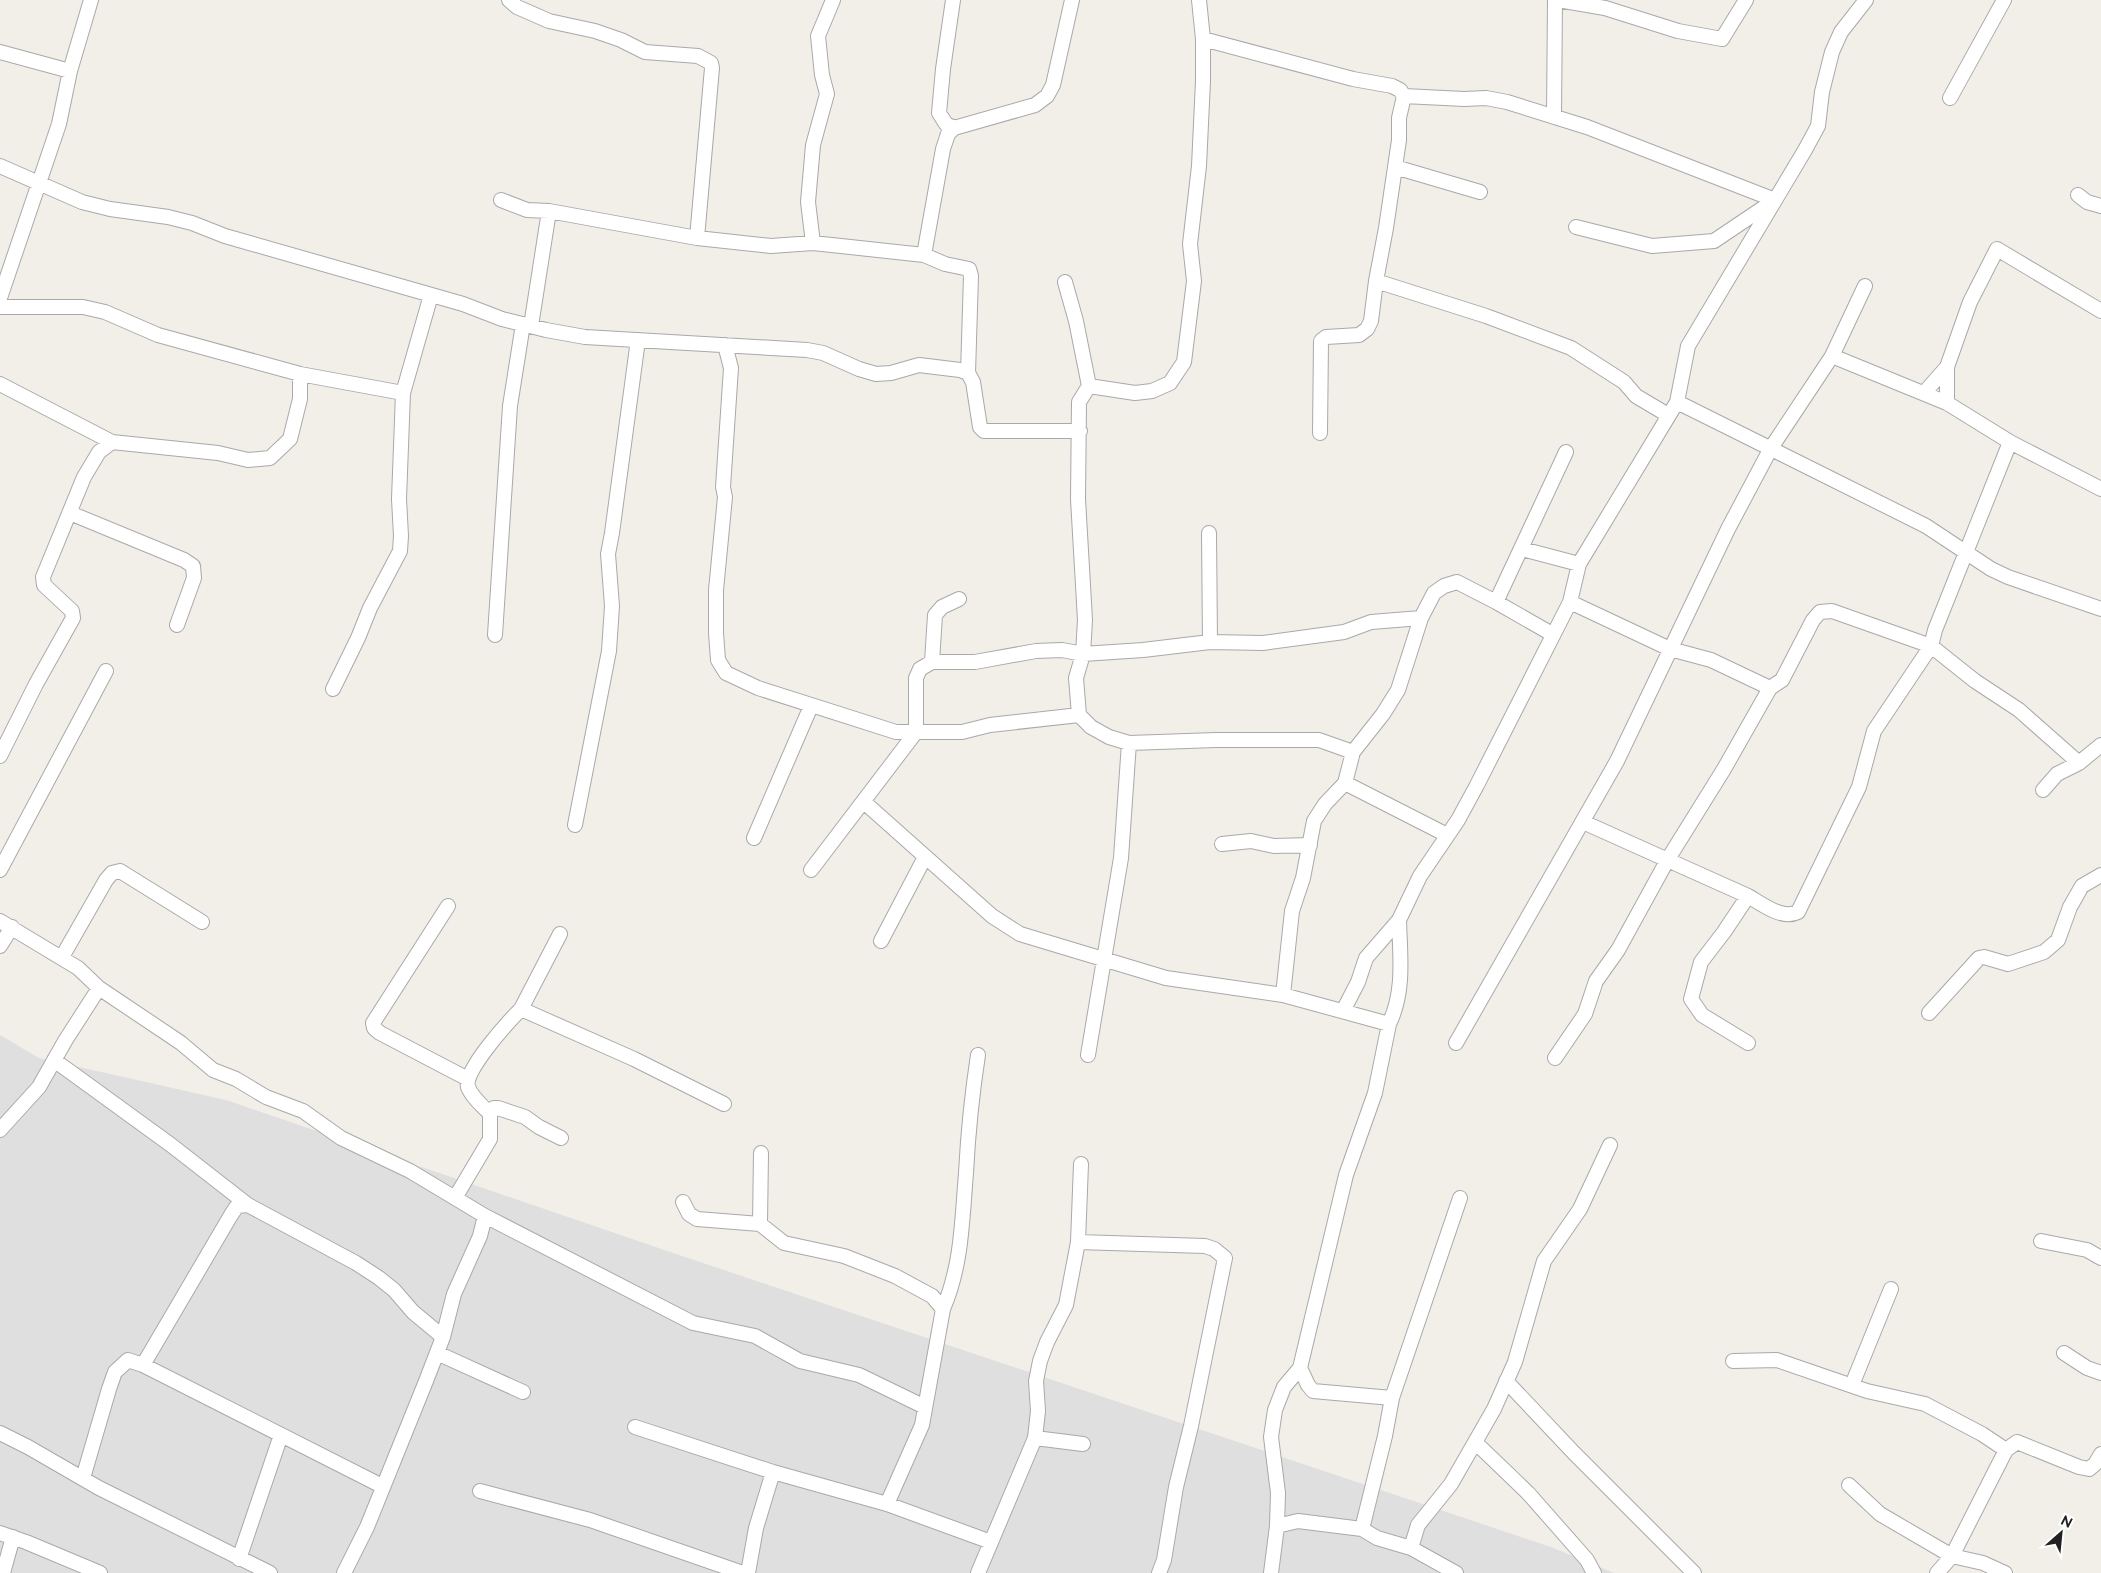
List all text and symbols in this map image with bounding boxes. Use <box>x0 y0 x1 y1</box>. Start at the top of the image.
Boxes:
north arrow <box>2036 1508 2086 1558</box>
text: N <box>2059 1512 2075 1531</box>

